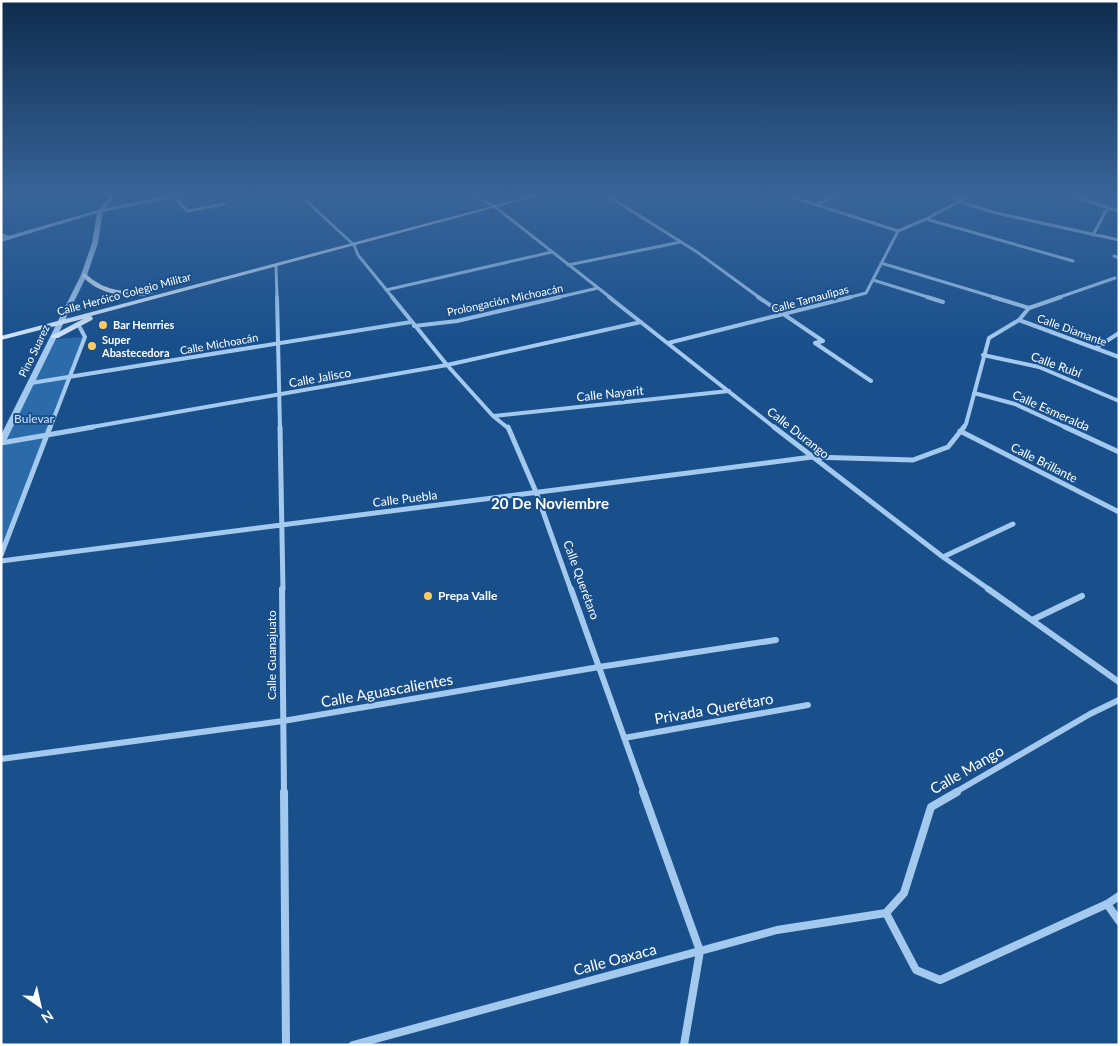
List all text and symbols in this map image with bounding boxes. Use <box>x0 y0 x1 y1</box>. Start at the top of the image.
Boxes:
street label: Calle Heróico Colegio Militar <box>55 269 192 318</box>
street label: Prolongación Michoacán <box>446 281 564 318</box>
street label: Calle Tamaulipas <box>770 282 850 315</box>
street label: Calle Diamante <box>1036 311 1109 348</box>
place label: Bar Henrries <box>113 318 175 331</box>
marker: Bar Henrries <box>97 319 109 331</box>
street label: Pino Suarez <box>15 323 52 379</box>
street label: Calle Michoacán <box>179 330 259 357</box>
place label: Super Abastecedora <box>101 333 169 359</box>
marker: Super Abastecedora <box>86 340 98 352</box>
street label: Calle Rubí <box>1029 348 1085 381</box>
street label: Calle Jalisco <box>288 365 352 390</box>
street label: Calle Nayarit <box>576 382 645 404</box>
street label: Calle Esmeralda <box>1010 387 1092 434</box>
street label: Calle Durango <box>764 404 832 462</box>
park label: Bulevar <box>14 411 54 426</box>
street label: Calle Brillante <box>1008 439 1080 486</box>
street label: Calle Puebla <box>372 487 438 510</box>
district label: 20 De Noviembre <box>491 494 609 512</box>
street label: Calle Querétaro <box>560 538 603 622</box>
place label: Prepa Valle <box>438 588 498 603</box>
marker: Prepa Valle <box>422 590 434 602</box>
street label: Calle Guanajuato <box>264 610 279 700</box>
street label: Calle Aguascalientes <box>319 670 454 710</box>
street label: Privada Querétaro <box>653 689 775 727</box>
street label: Calle Mango <box>926 741 1007 797</box>
street label: Calle Oaxaca <box>571 939 658 979</box>
north arrow <box>15 981 65 1031</box>
text: N <box>38 1007 57 1027</box>

